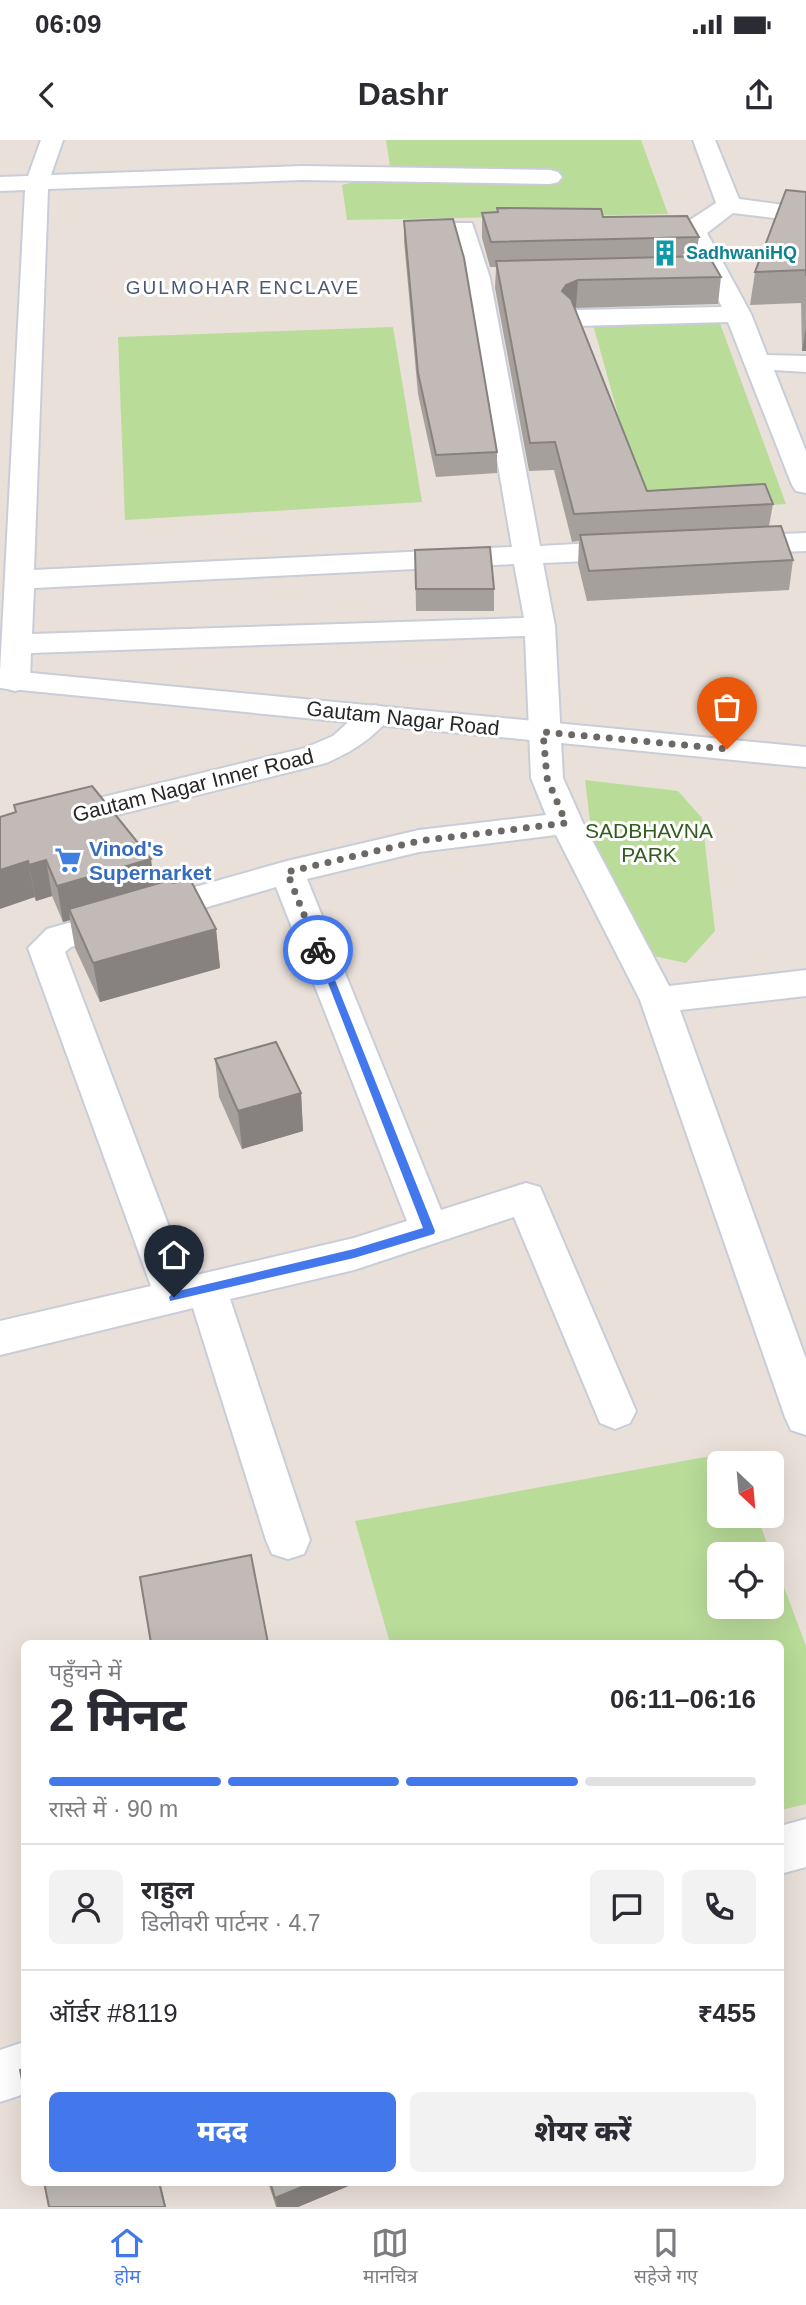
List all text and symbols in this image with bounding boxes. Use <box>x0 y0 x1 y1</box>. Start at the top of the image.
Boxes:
text: 06:09 <box>35 9 102 39</box>
icon: back <box>28 76 66 114</box>
text: Dashr <box>358 76 448 112</box>
icon: share <box>740 76 778 114</box>
building icon: SadhwaniHQ <box>650 238 680 268</box>
place label: SadhwaniHQ <box>686 243 797 263</box>
district label: GULMOHAR ENCLAVE <box>126 277 360 298</box>
pin <box>697 677 757 749</box>
icon: bag <box>708 688 746 726</box>
street label: Gautam Nagar Road <box>305 696 501 740</box>
street label: Gautam Nagar Inner Road <box>70 744 316 826</box>
park label: SADBHAVNA PARK <box>585 819 713 866</box>
place label: Vinod's Supernarket <box>89 837 212 884</box>
supermarket icon: Vinod's Supernarket <box>53 845 83 875</box>
courier <box>283 915 353 985</box>
icon: bike <box>299 931 337 969</box>
pin <box>144 1225 204 1297</box>
icon: home <box>155 1236 193 1274</box>
north arrow <box>707 1451 784 1528</box>
map controls <box>707 1451 784 1619</box>
button: locate <box>707 1542 784 1619</box>
text: पहुँचने में <box>49 1659 122 1685</box>
text: 06:11–06:16 <box>610 1684 756 1714</box>
text: 2 मिनट <box>49 1689 186 1741</box>
text: रास्ते में · 90 m <box>49 1796 178 1822</box>
button: person <box>49 1870 123 1944</box>
button: chat <box>590 1870 664 1944</box>
button: phone <box>682 1870 756 1944</box>
text: राहुल <box>141 1875 194 1905</box>
text: डिलीवरी पार्टनर · 4.7 <box>141 1910 321 1936</box>
text: ऑर्डर #8119 <box>49 1998 178 2028</box>
text: ₹455 <box>698 1998 756 2028</box>
button: मदद <box>49 2092 396 2172</box>
button: शेयर करें <box>410 2092 756 2172</box>
tab: होम <box>108 2224 146 2291</box>
tab: मानचित्र <box>363 2224 417 2291</box>
tab: सहेजे गए <box>634 2224 698 2291</box>

